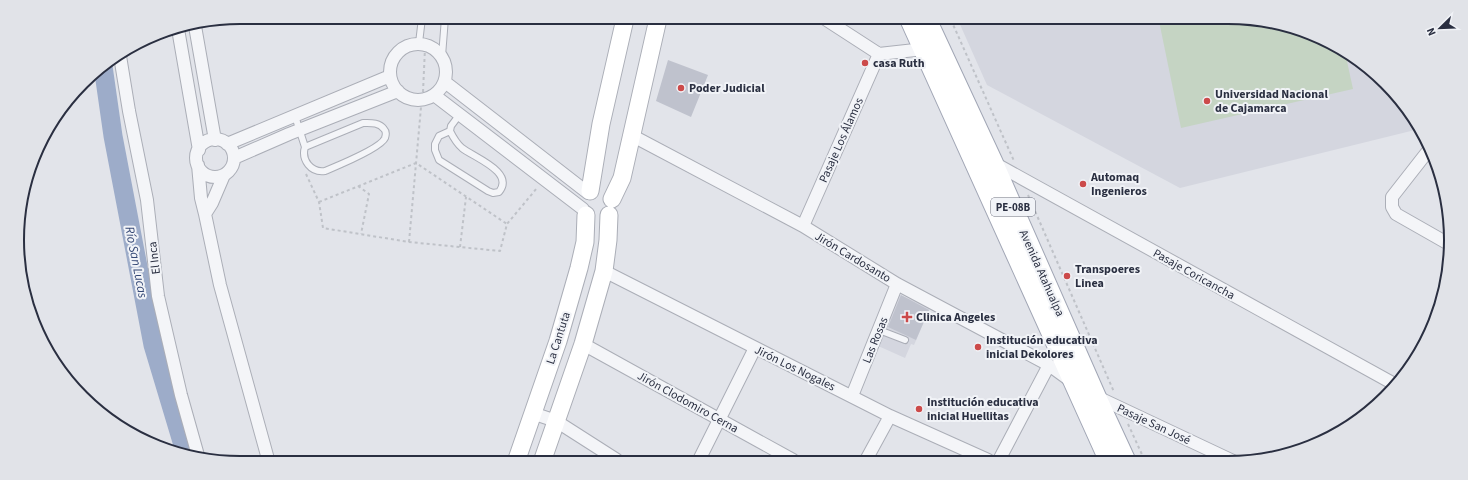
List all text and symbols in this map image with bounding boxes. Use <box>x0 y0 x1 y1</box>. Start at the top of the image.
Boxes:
north arrow <box>1420 8 1460 48</box>
text: N <box>1423 25 1440 38</box>
place label: casa Ruth <box>873 55 925 72</box>
marker: casa Ruth <box>860 58 870 68</box>
place label: Poder Judicial <box>689 80 765 97</box>
marker: Poder Judicial <box>676 83 686 93</box>
place label: Universidad Nacional de Cajamarca <box>1215 86 1328 117</box>
street label: Pasaje Los Álamos <box>815 95 868 185</box>
marker: Universidad Nacional de Cajamarca <box>1202 96 1212 106</box>
place label: Automaq Ingenieros <box>1090 169 1147 200</box>
marker: Automaq Ingenieros <box>1078 179 1088 189</box>
road number: PE-08B <box>991 198 1035 216</box>
water label: Río San Lucas <box>120 225 152 300</box>
street label: Avenida Atahualpa <box>1015 227 1068 319</box>
street label: Jirón Cardosanto <box>811 228 894 287</box>
street label: El Inca <box>144 241 165 275</box>
street label: Pasaje Coricancha <box>1150 245 1238 304</box>
place label: Transpoeres Linea <box>1075 261 1140 292</box>
marker: Transpoeres Linea <box>1062 271 1072 281</box>
place label: Clinica Angeles <box>916 309 995 326</box>
street label: La Cantuta <box>542 310 575 367</box>
marker: Clinica Angeles <box>901 311 913 323</box>
street label: Las Rosas <box>858 314 892 366</box>
place label: Institución educativa inicial Dekolores <box>986 332 1098 363</box>
street label: Jirón Los Nogales <box>751 342 838 395</box>
marker: Institución educativa inicial Dekolores <box>973 342 983 352</box>
street label: Jirón Clodomiro Cerna <box>634 368 741 437</box>
place label: Institución educativa inicial Huellitas <box>927 394 1039 425</box>
street label: Pasaje San José <box>1114 400 1193 449</box>
marker: Institución educativa inicial Huellitas <box>914 404 924 414</box>

